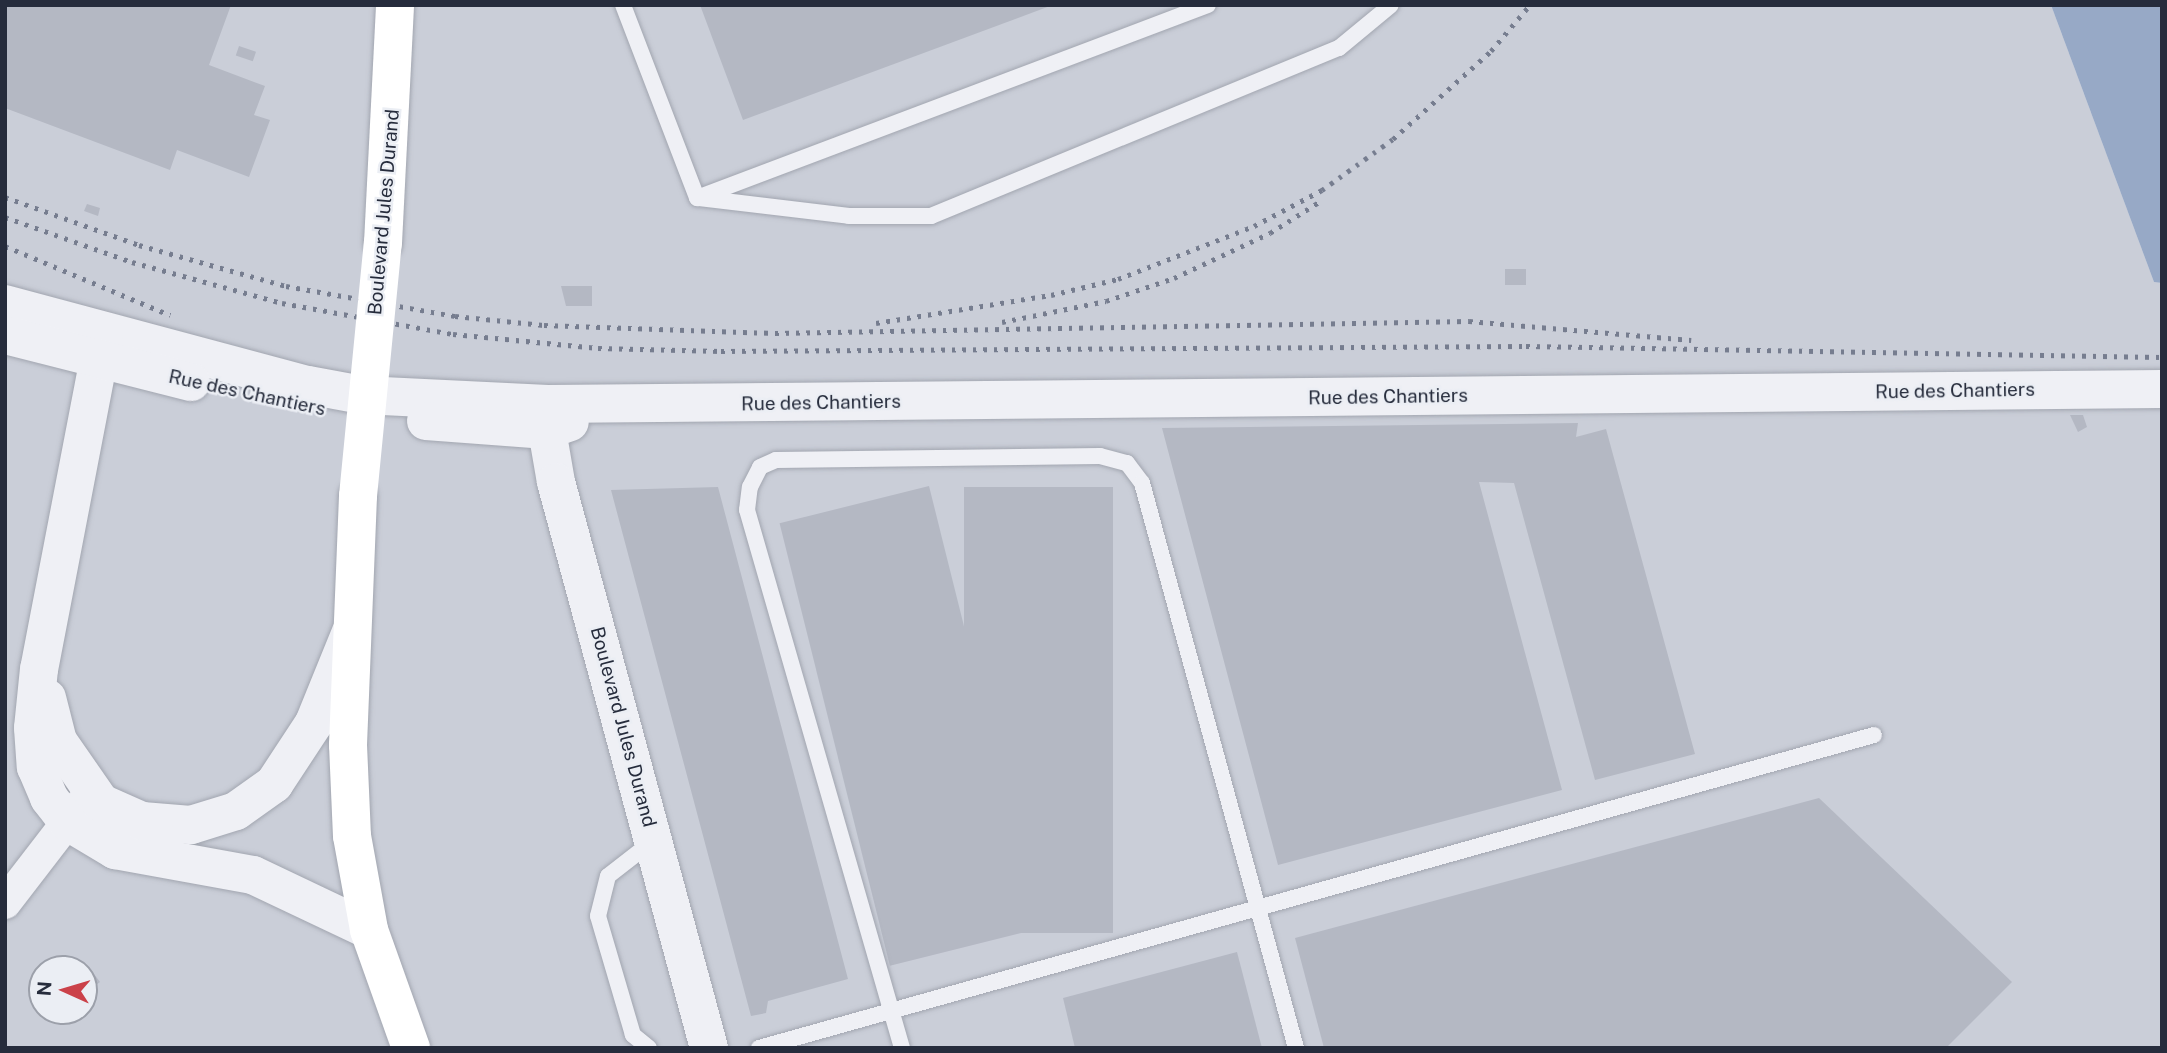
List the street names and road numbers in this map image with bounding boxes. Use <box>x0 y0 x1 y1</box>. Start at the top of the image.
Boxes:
street label: Boulevard Jules Durand <box>364 108 404 316</box>
street label: Rue des Chantiers <box>166 365 328 421</box>
street label: Rue des Chantiers <box>1875 378 2035 404</box>
street label: Rue des Chantiers <box>1308 384 1468 410</box>
street label: Rue des Chantiers <box>741 390 901 416</box>
street label: Boulevard Jules Durand <box>585 624 661 830</box>

